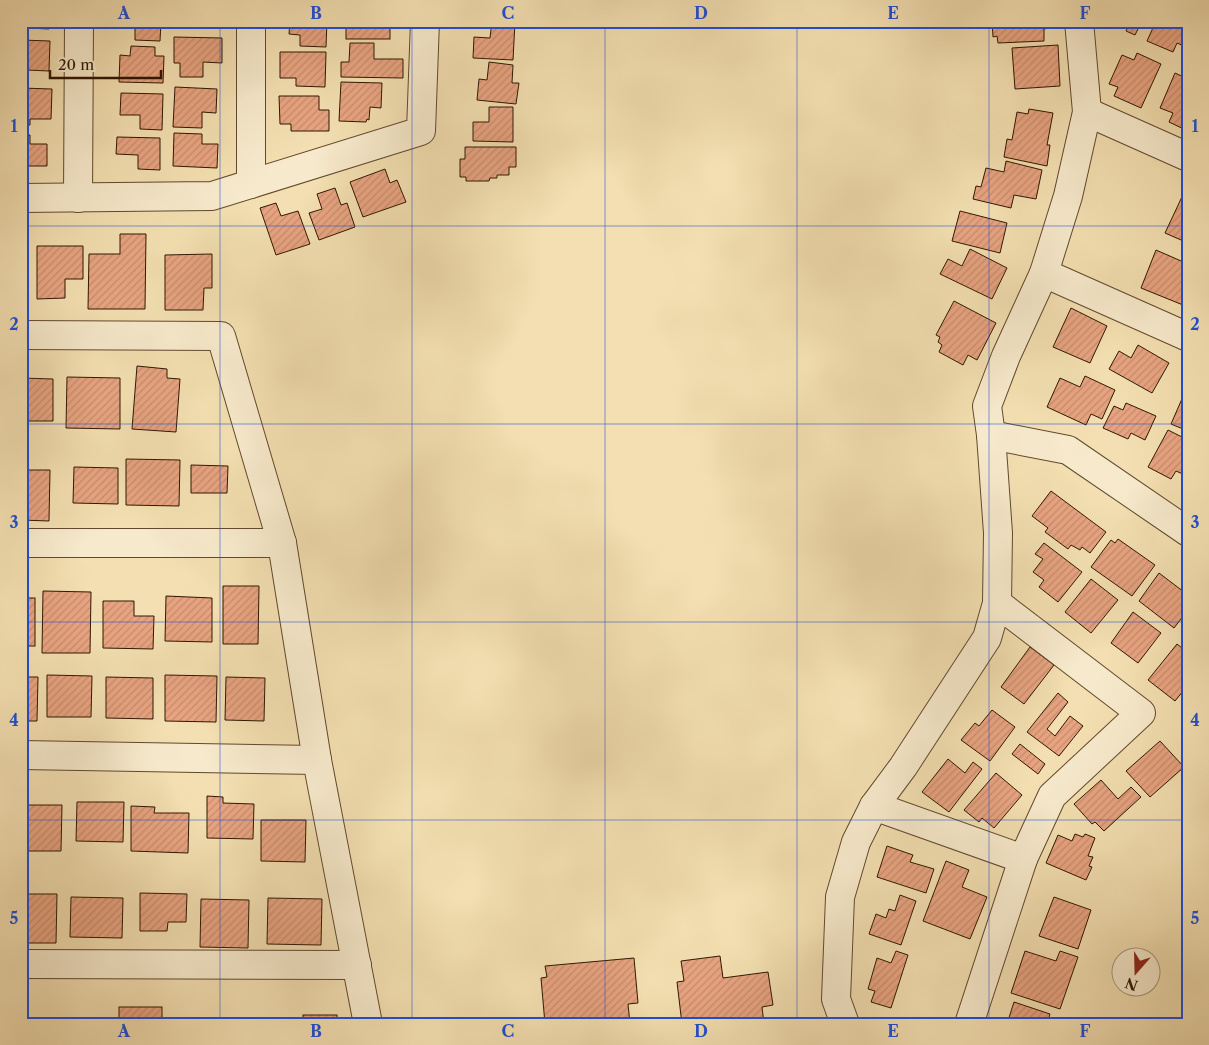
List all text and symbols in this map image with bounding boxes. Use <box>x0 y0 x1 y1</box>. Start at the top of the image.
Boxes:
text: A <box>117 3 131 23</box>
text: B <box>310 3 322 23</box>
text: C <box>502 3 514 23</box>
text: D <box>694 3 708 23</box>
text: E <box>887 3 899 23</box>
text: F <box>1080 3 1091 23</box>
scale bar <box>50 48 161 80</box>
text: 20 m <box>58 55 94 74</box>
text: 1 <box>10 116 18 136</box>
text: 1 <box>1191 116 1199 136</box>
text: 2 <box>9 314 19 334</box>
text: 2 <box>1190 314 1200 334</box>
text: 3 <box>9 512 19 532</box>
text: 3 <box>1190 512 1200 532</box>
text: 4 <box>9 710 19 730</box>
text: 4 <box>1190 710 1200 730</box>
text: 5 <box>10 908 19 928</box>
text: 5 <box>1191 908 1200 928</box>
north arrow <box>1112 948 1162 998</box>
text: N <box>1123 974 1140 995</box>
text: A <box>117 1021 131 1041</box>
text: B <box>310 1021 322 1041</box>
text: C <box>502 1021 514 1041</box>
text: D <box>694 1021 708 1041</box>
text: E <box>887 1021 899 1041</box>
text: F <box>1080 1021 1091 1041</box>

